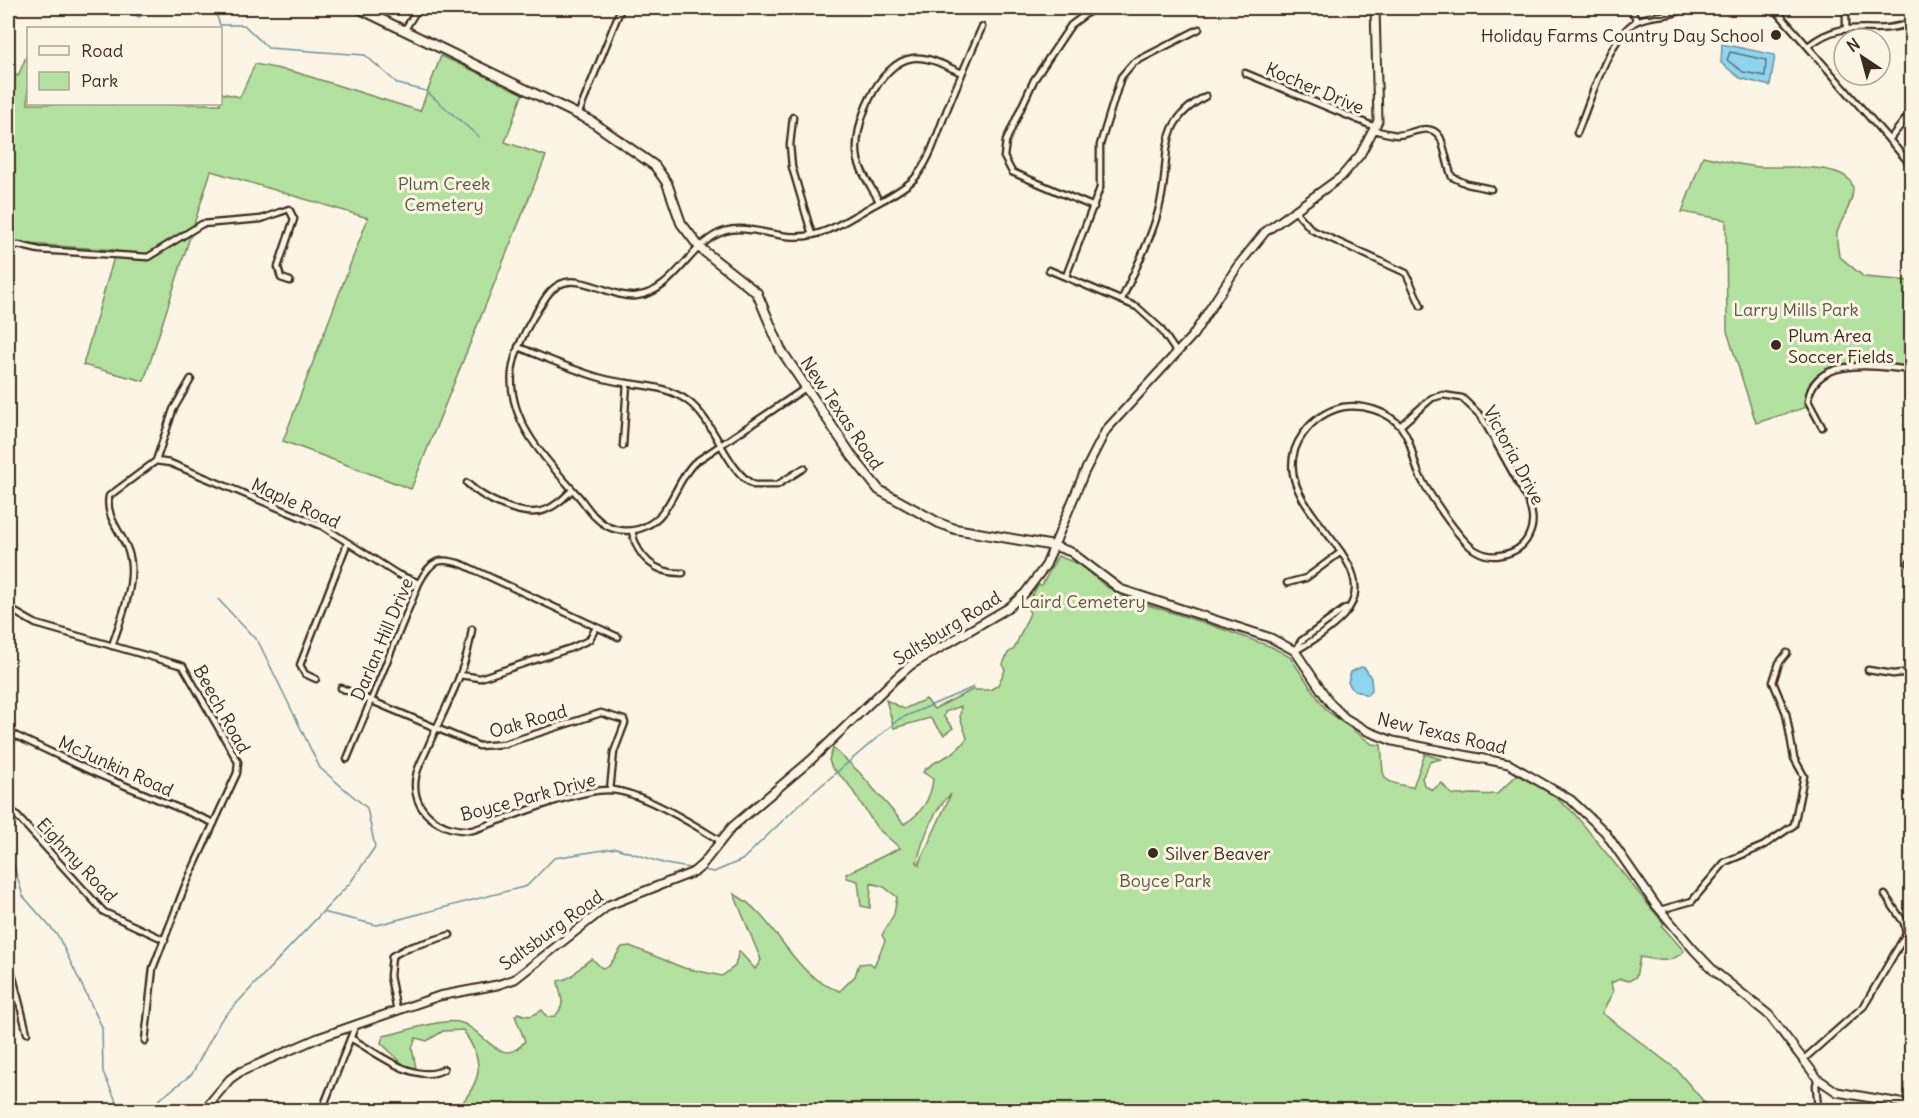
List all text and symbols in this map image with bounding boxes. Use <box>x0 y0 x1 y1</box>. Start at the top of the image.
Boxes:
place label: Holiday Farms Country Day School <box>1481 24 1764 47</box>
legend <box>27 27 222 105</box>
north arrow <box>1832 27 1892 87</box>
marker: Holiday Farms Country Day School <box>1769 28 1783 42</box>
text: N <box>1843 34 1864 56</box>
text: Road <box>81 39 124 62</box>
street label: Kocher Drive <box>1262 57 1368 119</box>
text: Park <box>81 69 118 92</box>
park label: Plum Creek Cemetery <box>398 172 490 216</box>
park label: Larry Mills Park <box>1733 298 1859 321</box>
place label: Plum Area Soccer Fields <box>1788 324 1894 368</box>
marker: Plum Area Soccer Fields <box>1769 338 1783 352</box>
street label: New Texas Road <box>796 352 889 474</box>
street label: Victoria Drive <box>1478 401 1550 509</box>
street label: Maple Road <box>248 472 344 534</box>
street label: Darlan Hill Drive <box>346 574 418 704</box>
street label: Saltsburg Road <box>889 586 1005 670</box>
park label: Laird Cemetery <box>1020 590 1146 613</box>
street label: Beech Road <box>188 661 256 757</box>
street label: Oak Road <box>486 699 570 743</box>
street label: New Texas Road <box>1375 707 1509 759</box>
street label: McJunkin Road <box>55 730 177 802</box>
street label: Boyce Park Drive <box>458 768 598 826</box>
street label: Eighmy Road <box>32 813 122 907</box>
place label: Silver Beaver <box>1165 842 1271 865</box>
marker: Silver Beaver <box>1146 846 1160 860</box>
park label: Boyce Park <box>1119 869 1211 892</box>
street label: Saltsburg Road <box>495 884 608 975</box>

